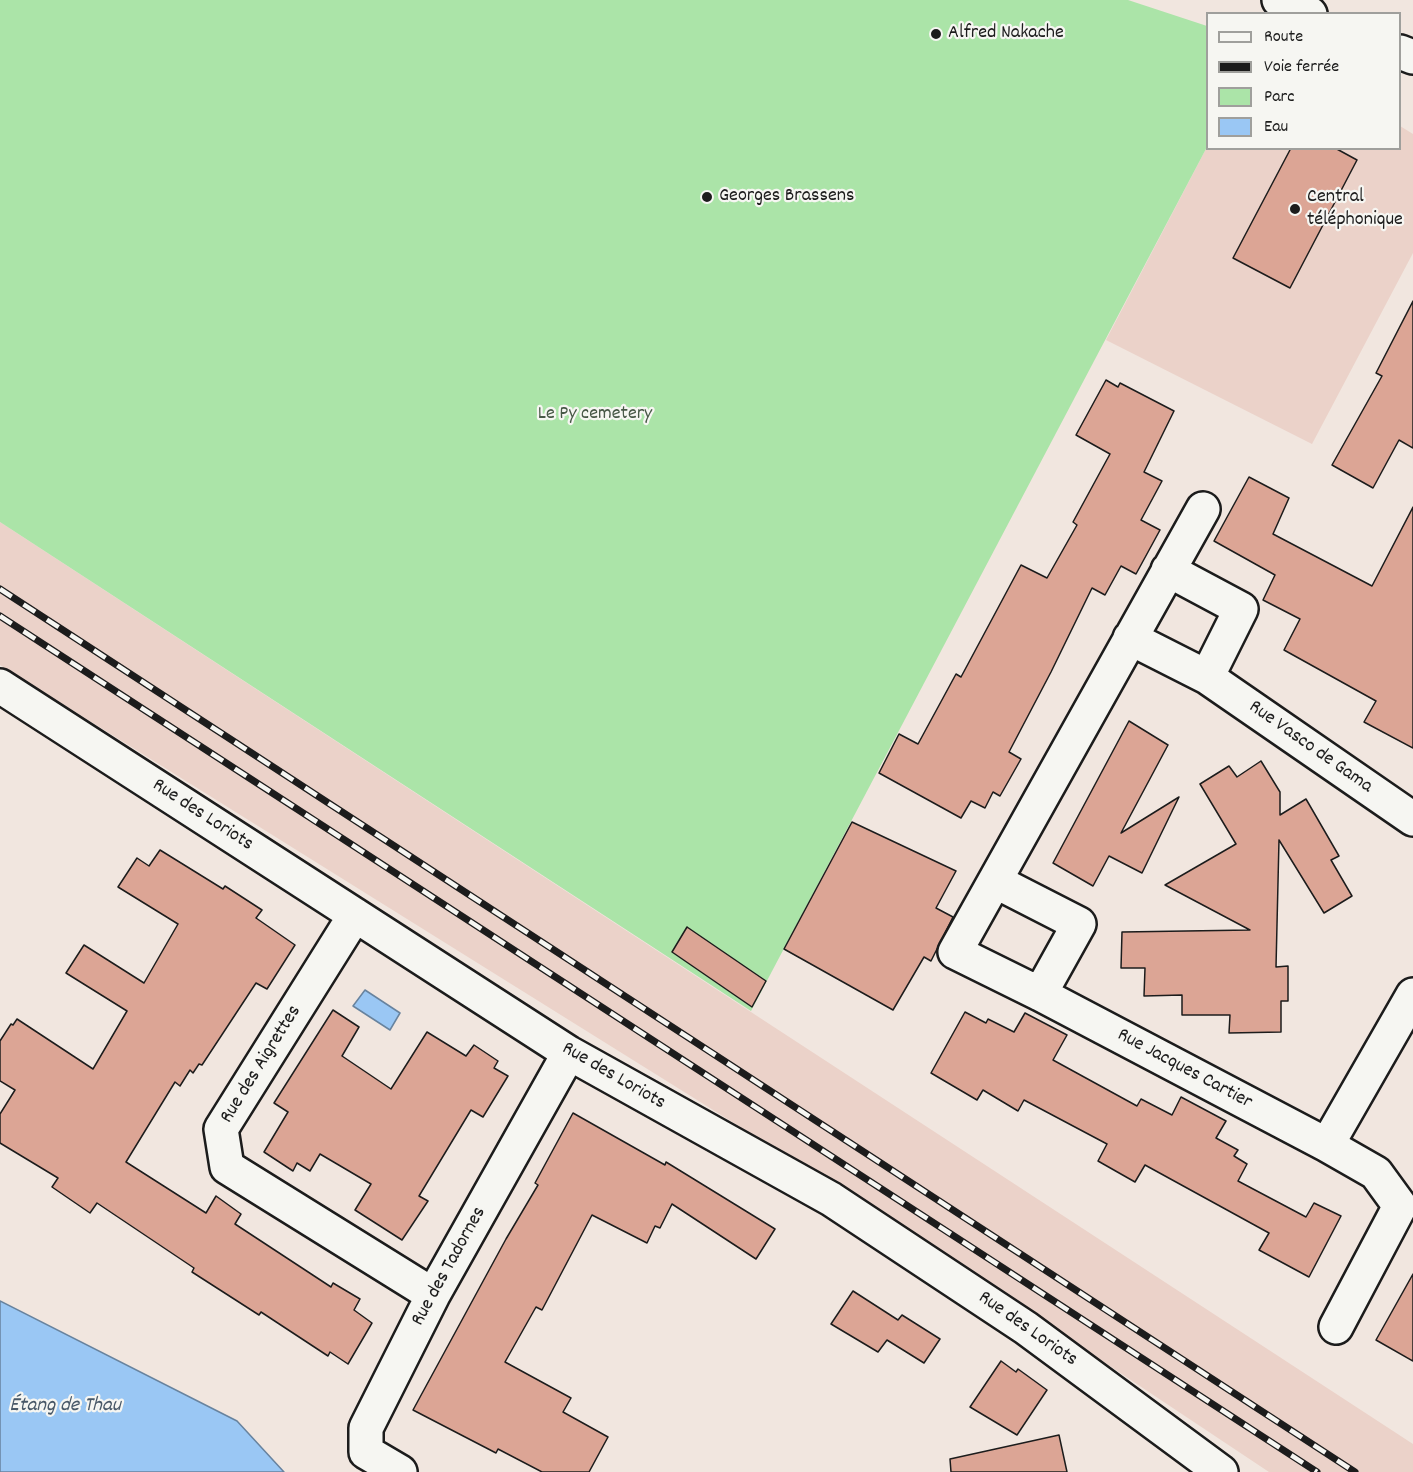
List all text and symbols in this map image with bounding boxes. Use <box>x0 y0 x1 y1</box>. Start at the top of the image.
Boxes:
legend <box>1206 12 1401 150</box>
place label: Alfred Nakache <box>948 22 1064 46</box>
text: Route <box>1264 25 1303 50</box>
marker: Alfred Nakache <box>929 27 943 41</box>
text: Voie ferrée <box>1264 55 1339 80</box>
text: Parc <box>1264 85 1295 110</box>
text: Eau <box>1264 115 1288 140</box>
place label: Georges Brassens <box>719 185 854 209</box>
place label: Central téléphonique <box>1307 186 1403 233</box>
marker: Georges Brassens <box>700 190 714 204</box>
marker: Central téléphonique <box>1288 202 1302 216</box>
park label: Le Py cemetery <box>538 403 652 427</box>
street label: Rue Vasco de Gama <box>1243 696 1377 800</box>
street label: Rue des Loriots <box>147 774 257 858</box>
street label: Rue des Aigrettes <box>216 1002 308 1128</box>
street label: Rue Jacques Cartier <box>1112 1024 1256 1116</box>
street label: Rue des Loriots <box>557 1038 669 1116</box>
street label: Rue des Tadornes <box>407 1203 493 1331</box>
street label: Rue des Loriots <box>973 1287 1081 1373</box>
water label: Étang de Thau <box>9 1394 121 1420</box>

